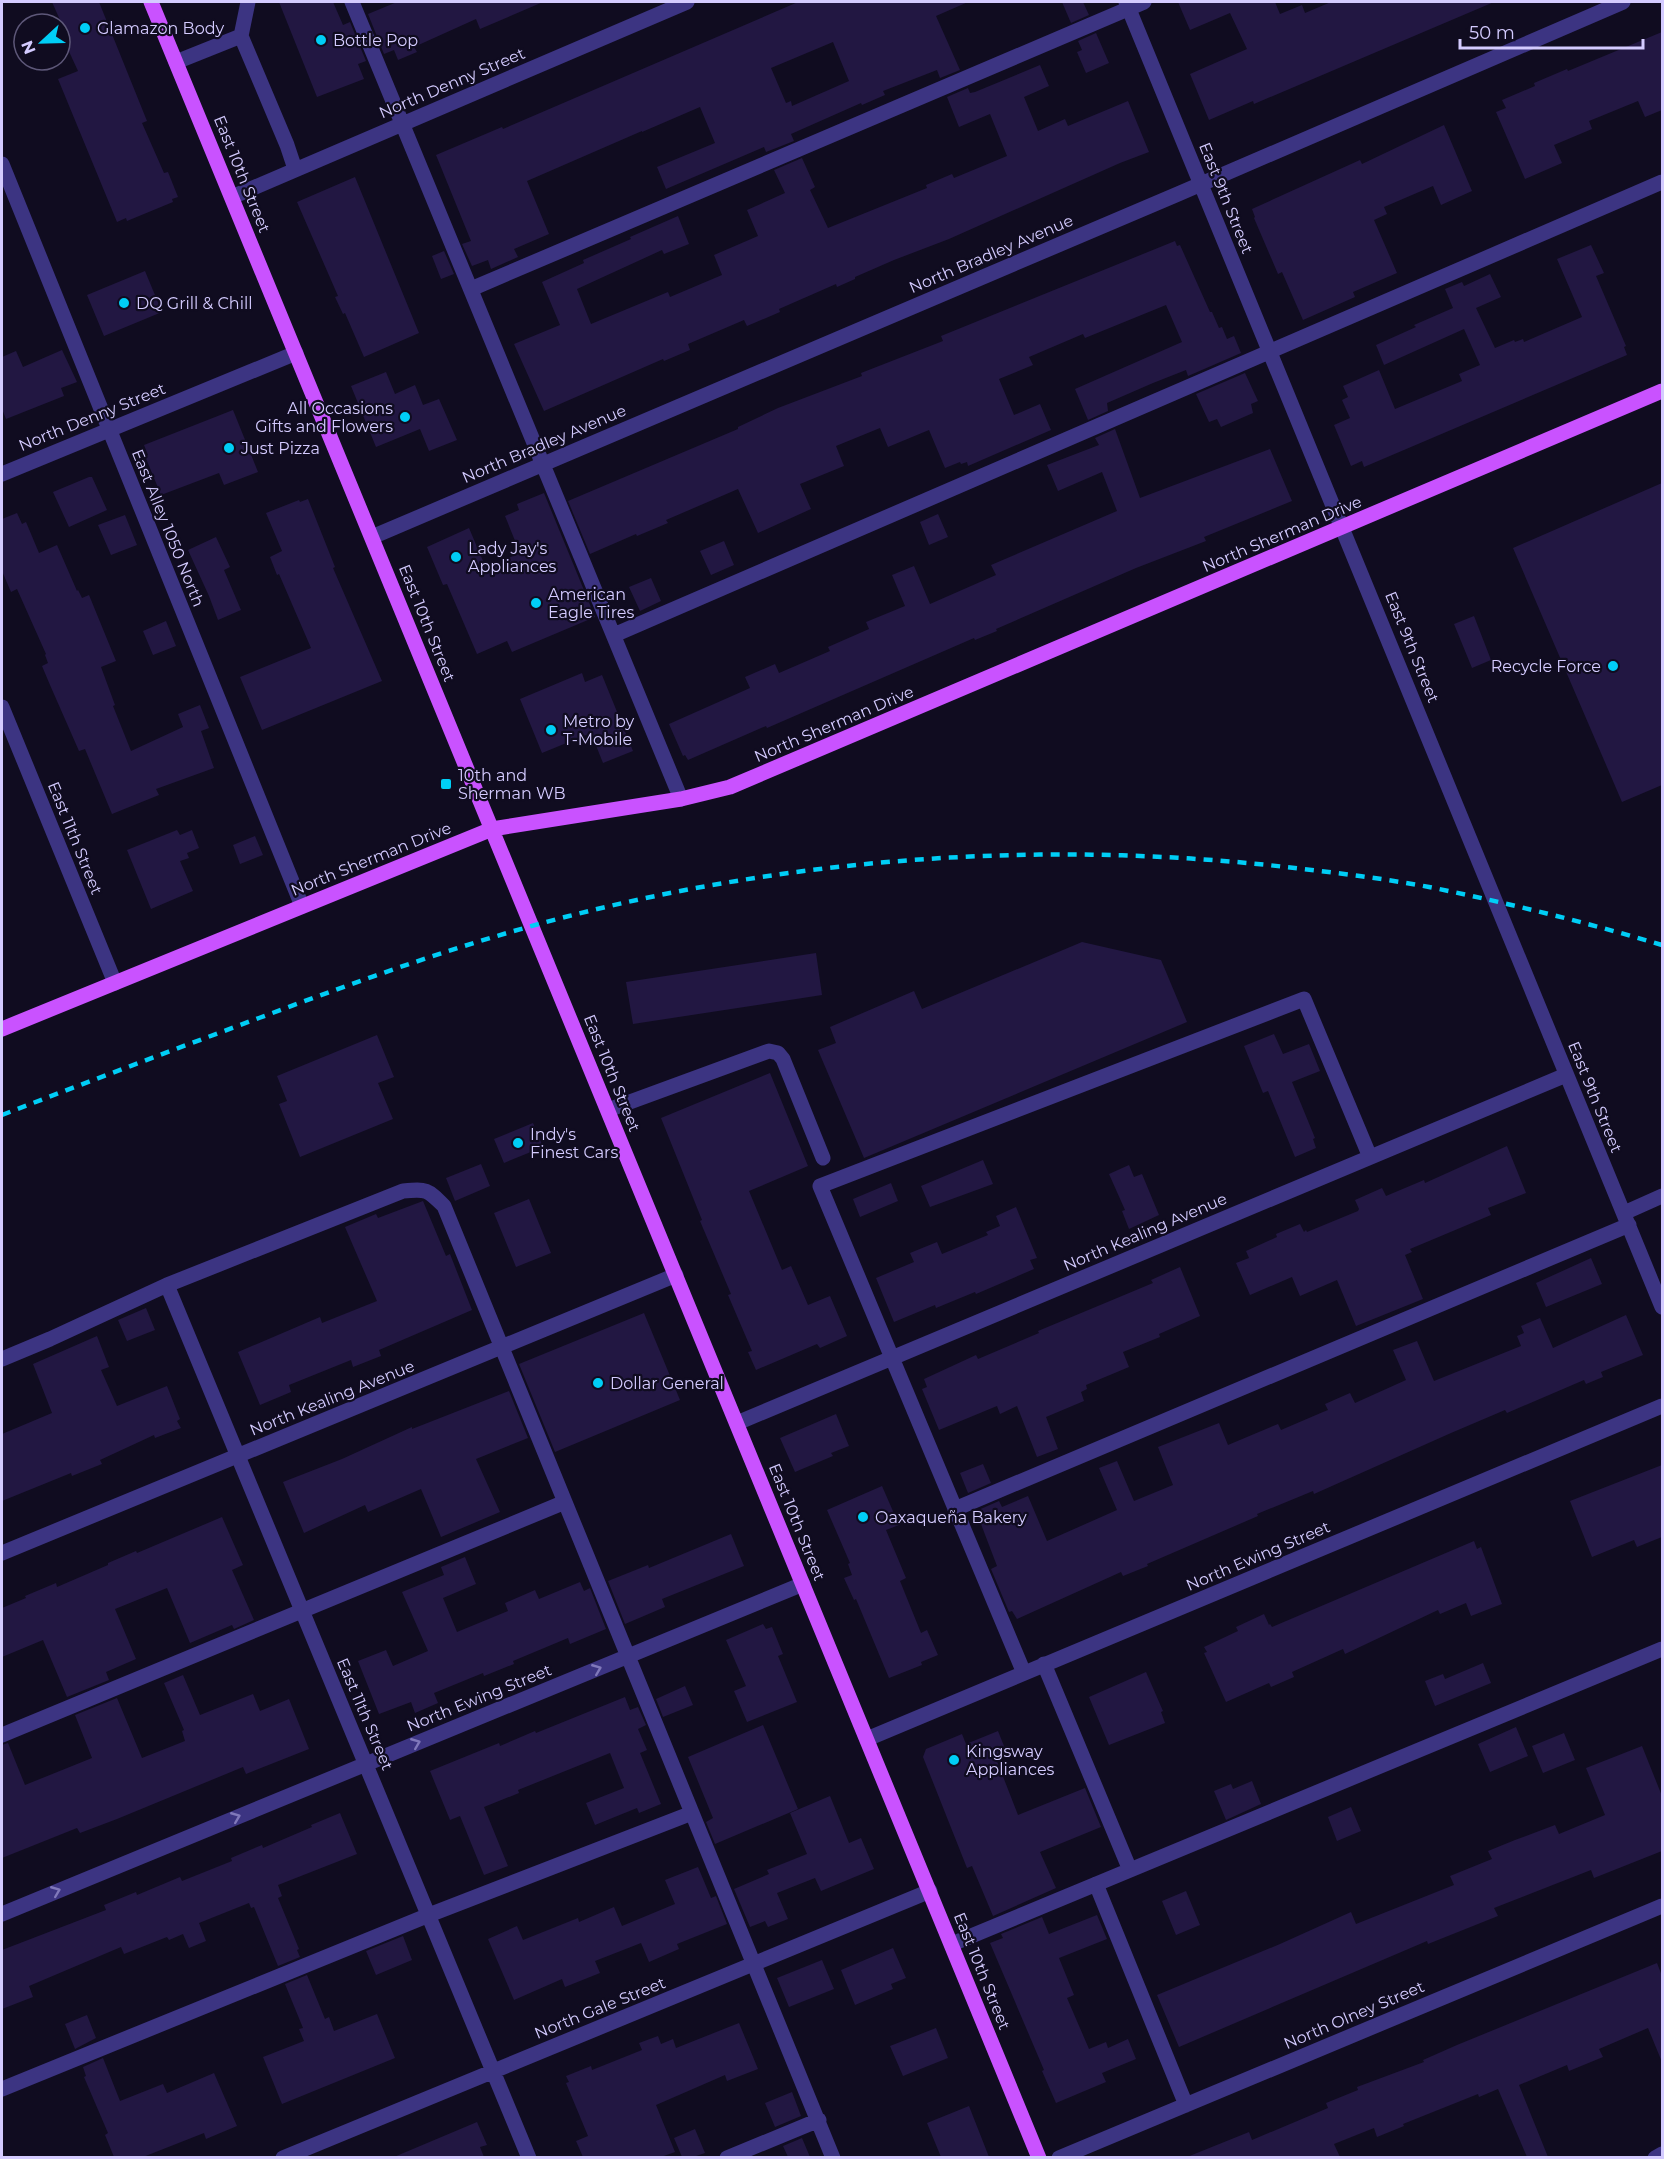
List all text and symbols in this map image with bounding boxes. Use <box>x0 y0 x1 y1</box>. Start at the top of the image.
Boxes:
north arrow <box>12 12 72 72</box>
scale bar <box>1460 12 1643 50</box>
place label: Glamazon Body <box>97 19 224 38</box>
marker: Glamazon Body <box>78 21 92 35</box>
text: 50 m <box>1469 22 1515 44</box>
place label: Bottle Pop <box>333 31 418 50</box>
marker: Bottle Pop <box>314 33 328 47</box>
text: N <box>17 38 40 57</box>
street label: North Denny Street <box>376 43 528 122</box>
street label: East 10th Street <box>210 113 274 236</box>
street label: East 9th Street <box>1195 140 1257 257</box>
street label: North Bradley Avenue <box>906 211 1076 297</box>
place label: DQ Grill & Chill <box>136 294 253 313</box>
marker: DQ Grill & Chill <box>117 296 131 310</box>
street label: North Denny Street <box>16 379 169 455</box>
place label: All Occasions Gifts and Flowers <box>255 399 393 436</box>
street label: North Bradley Avenue <box>459 401 629 487</box>
marker: All Occasions Gifts and Flowers <box>398 410 412 424</box>
place label: Just Pizza <box>240 439 320 458</box>
marker: Just Pizza <box>222 441 236 455</box>
street label: East Alley 1050 North <box>128 446 208 610</box>
street label: North Sherman Drive <box>1200 492 1364 576</box>
place label: Lady Jay's Appliances <box>468 539 557 576</box>
marker: Lady Jay's Appliances <box>449 550 463 564</box>
street label: East 10th Street <box>395 562 459 685</box>
place label: American Eagle Tires <box>548 585 635 622</box>
street label: East 9th Street <box>1381 589 1443 706</box>
marker: American Eagle Tires <box>529 596 543 610</box>
place label: Recycle Force <box>1491 657 1601 676</box>
marker: Recycle Force <box>1606 659 1620 673</box>
street label: North Sherman Drive <box>752 682 916 766</box>
place label: Metro by T-Mobile <box>563 712 634 749</box>
marker: Metro by T-Mobile <box>544 723 558 737</box>
place label: 10th and Sherman WB <box>458 766 566 803</box>
marker: 10th and Sherman WB <box>439 777 453 791</box>
street label: East 11th Street <box>44 779 106 898</box>
street label: North Sherman Drive <box>288 818 454 900</box>
street label: East 10th Street <box>580 1012 644 1135</box>
street label: East 9th Street <box>1564 1039 1626 1156</box>
place label: Indy's Finest Cars <box>530 1125 618 1162</box>
marker: Indy's Finest Cars <box>511 1136 525 1150</box>
street label: North Kealing Avenue <box>1060 1189 1230 1275</box>
street label: North Kealing Avenue <box>247 1356 417 1440</box>
place label: Dollar General <box>610 1374 724 1393</box>
marker: Dollar General <box>591 1376 605 1390</box>
street label: East 10th Street <box>765 1461 829 1584</box>
place label: Oaxaqueña Bakery <box>875 1508 1027 1527</box>
marker: Oaxaqueña Bakery <box>856 1510 870 1524</box>
street label: North Ewing Street <box>1183 1517 1333 1595</box>
street label: East 11th Street <box>333 1655 397 1773</box>
street label: North Ewing Street <box>404 1660 555 1736</box>
one-way arrow <box>590 1664 601 1676</box>
one-way arrow <box>410 1738 421 1750</box>
place label: Kingsway Appliances <box>966 1742 1055 1779</box>
marker: Kingsway Appliances <box>947 1753 961 1767</box>
one-way arrow <box>230 1812 241 1824</box>
one-way arrow <box>49 1886 60 1898</box>
street label: East 10th Street <box>950 1910 1014 2033</box>
street label: North Gale Street <box>532 1973 669 2043</box>
street label: North Olney Street <box>1281 1977 1427 2053</box>

